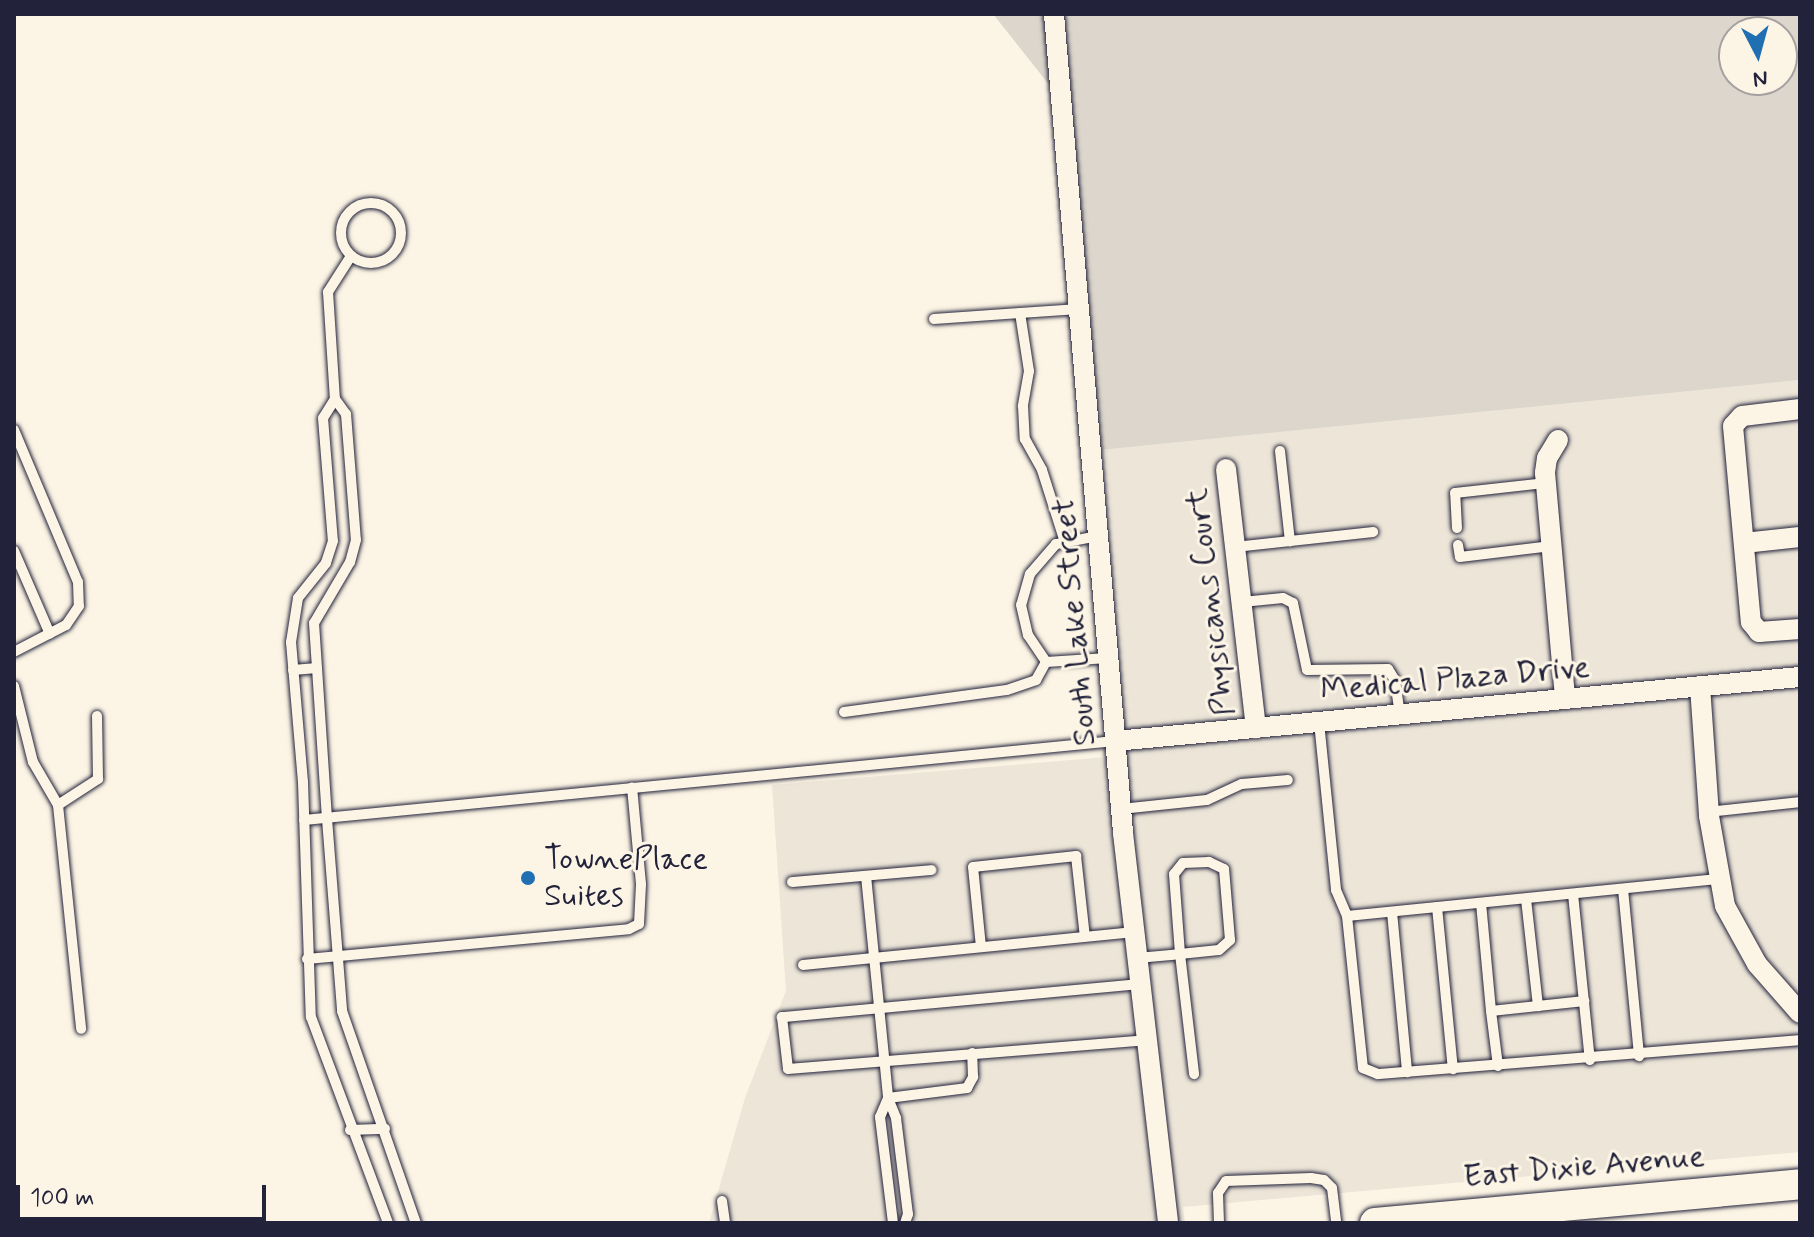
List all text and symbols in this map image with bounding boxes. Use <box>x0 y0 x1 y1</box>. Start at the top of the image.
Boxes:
north arrow <box>1718 16 1798 96</box>
text: N <box>1752 63 1769 93</box>
street label: Physicans Court <box>1178 487 1244 717</box>
street label: South Lake Street <box>1045 497 1105 747</box>
street label: Medical Plaza Drive <box>1319 648 1591 710</box>
place label: TownePlace Suites <box>544 841 708 916</box>
marker: TownePlace Suites <box>519 869 537 887</box>
street label: East Dixie Avenue <box>1462 1137 1706 1197</box>
scale bar <box>20 1169 270 1219</box>
text: 100 m <box>30 1183 94 1214</box>

